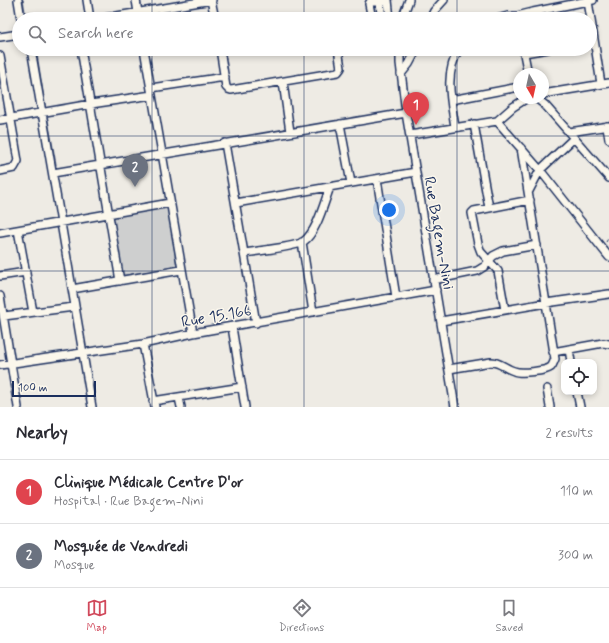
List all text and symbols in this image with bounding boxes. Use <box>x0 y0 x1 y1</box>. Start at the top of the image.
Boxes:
search box <box>12 12 597 56</box>
icon: search <box>26 23 48 45</box>
text: Search here <box>58 24 134 44</box>
north arrow <box>513 68 549 104</box>
pin: 1 <box>403 92 429 125</box>
pin: 2 <box>122 154 148 187</box>
street label: Rue Bagem-Nini <box>417 175 459 292</box>
your location <box>379 200 399 220</box>
street label: Rue 15.166 <box>180 300 253 333</box>
map controls <box>561 359 597 395</box>
button: locate <box>561 359 597 395</box>
scale bar <box>12 379 96 398</box>
text: 100 m <box>18 381 48 395</box>
text: Nearby <box>16 422 68 444</box>
text: 2 results <box>546 425 593 442</box>
text: Clinique Médicale Centre D'or <box>54 473 244 493</box>
text: 1 <box>26 483 32 500</box>
text: 110 m <box>560 483 593 500</box>
text: Hospital · Rue Bagem-Nini <box>54 493 204 510</box>
text: Mosquée de Vendredi <box>54 537 188 557</box>
text: 2 <box>26 547 32 564</box>
text: 300 m <box>558 547 593 564</box>
text: Mosque <box>54 557 95 574</box>
tab: Map <box>86 597 108 635</box>
tab: Directions <box>279 597 324 635</box>
tab: Saved <box>496 597 523 635</box>

